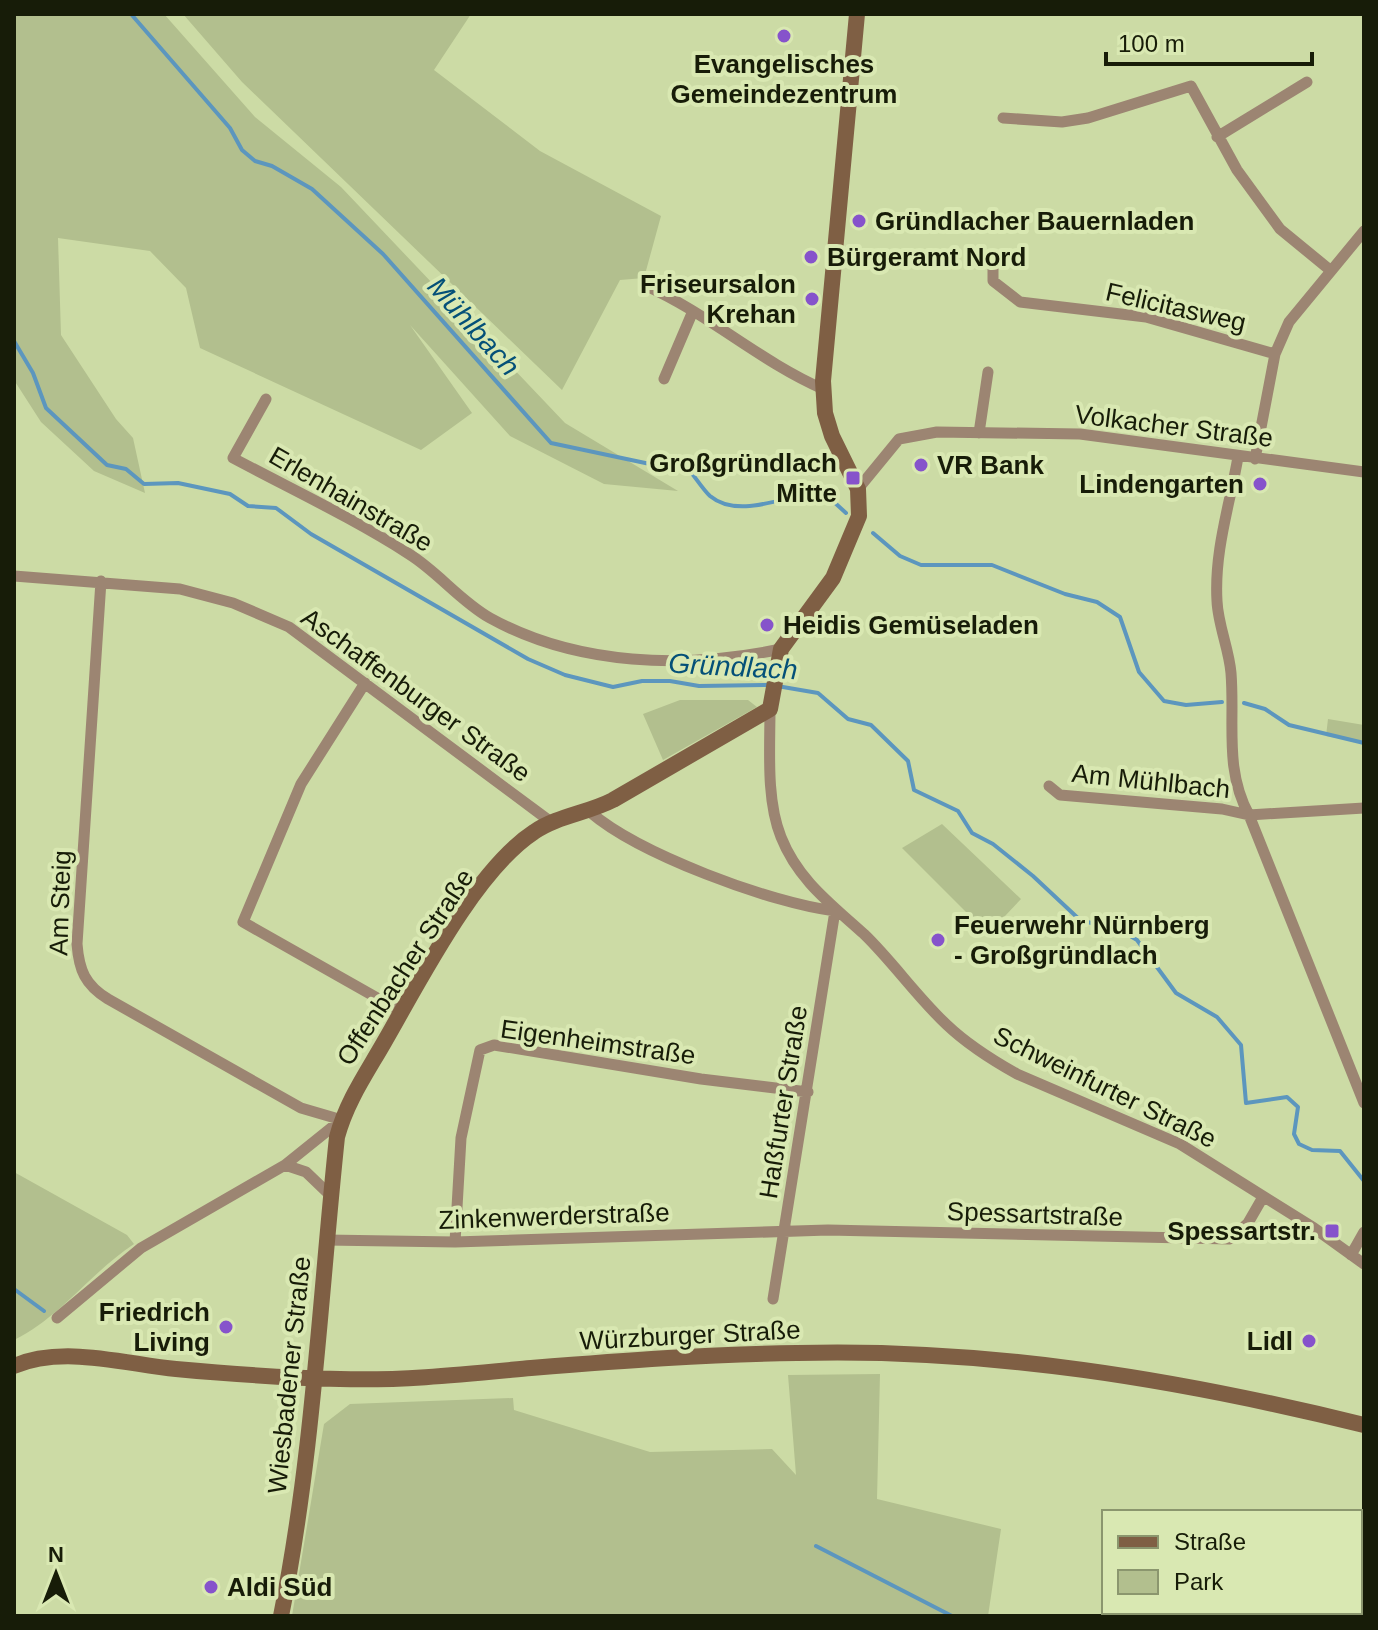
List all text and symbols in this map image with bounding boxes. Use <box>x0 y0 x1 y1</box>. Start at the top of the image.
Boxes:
scale bar <box>1106 16 1312 66</box>
marker: Evangelisches Gemeindezentrum <box>775 27 793 45</box>
text: 100 m <box>1118 30 1185 57</box>
place label: Evangelisches Gemeindezentrum <box>671 49 897 109</box>
place label: Gründlacher Bauernladen <box>875 206 1194 236</box>
marker: Gründlacher Bauernladen <box>850 212 868 230</box>
place label: Bürgeramt Nord <box>827 242 1026 272</box>
marker: Bürgeramt Nord <box>802 248 820 266</box>
place label: Friseursalon Krehan <box>640 269 796 329</box>
water label: Mühlbach <box>421 271 526 382</box>
street label: Felicitasweg <box>1103 276 1249 338</box>
marker: Friseursalon Krehan <box>803 290 821 308</box>
street label: Volkacher Straße <box>1073 399 1275 453</box>
street label: Erlenhainstraße <box>264 440 438 558</box>
place label: Großgründlach Mitte <box>649 448 837 508</box>
place label: VR Bank <box>937 450 1044 480</box>
marker: VR Bank <box>912 456 930 474</box>
marker: Großgründlach Mitte <box>844 469 862 487</box>
place label: Lindengarten <box>1079 469 1244 499</box>
marker: Lindengarten <box>1251 475 1269 493</box>
street label: Aschaffenburger Straße <box>296 602 536 788</box>
place label: Heidis Gemüseladen <box>783 610 1039 640</box>
marker: Heidis Gemüseladen <box>758 616 776 634</box>
water label: Gründlach <box>668 648 798 685</box>
street label: Am Mühlbach <box>1070 758 1232 804</box>
street label: Am Steig <box>43 850 77 956</box>
street label: Offenbacher Straße <box>330 863 480 1071</box>
place label: Feuerwehr Nürnberg - Großgründlach <box>954 910 1210 970</box>
marker: Feuerwehr Nürnberg - Großgründlach <box>929 931 947 949</box>
street label: Haßfurter Straße <box>753 1003 813 1201</box>
street label: Eigenheimstraße <box>499 1013 697 1071</box>
street label: Schweinfurter Straße <box>989 1020 1221 1154</box>
street label: Spessartstraße <box>946 1196 1124 1232</box>
street label: Zinkenwerderstraße <box>438 1197 670 1235</box>
place label: Spessartstr. <box>1167 1216 1316 1246</box>
marker: Spessartstr. <box>1323 1222 1341 1240</box>
street label: Wiesbadener Straße <box>262 1255 316 1495</box>
place label: Friedrich Living <box>99 1297 210 1357</box>
street label: Würzburger Straße <box>579 1314 801 1356</box>
marker: Friedrich Living <box>217 1318 235 1336</box>
place label: Lidl <box>1247 1326 1293 1356</box>
marker: Lidl <box>1300 1332 1318 1350</box>
legend <box>1102 1510 1362 1614</box>
text: Straße <box>1174 1528 1246 1555</box>
north arrow <box>16 1534 96 1614</box>
text: N <box>48 1542 64 1567</box>
text: Park <box>1174 1568 1224 1595</box>
place label: Aldi Süd <box>227 1572 332 1602</box>
marker: Aldi Süd <box>202 1578 220 1596</box>

